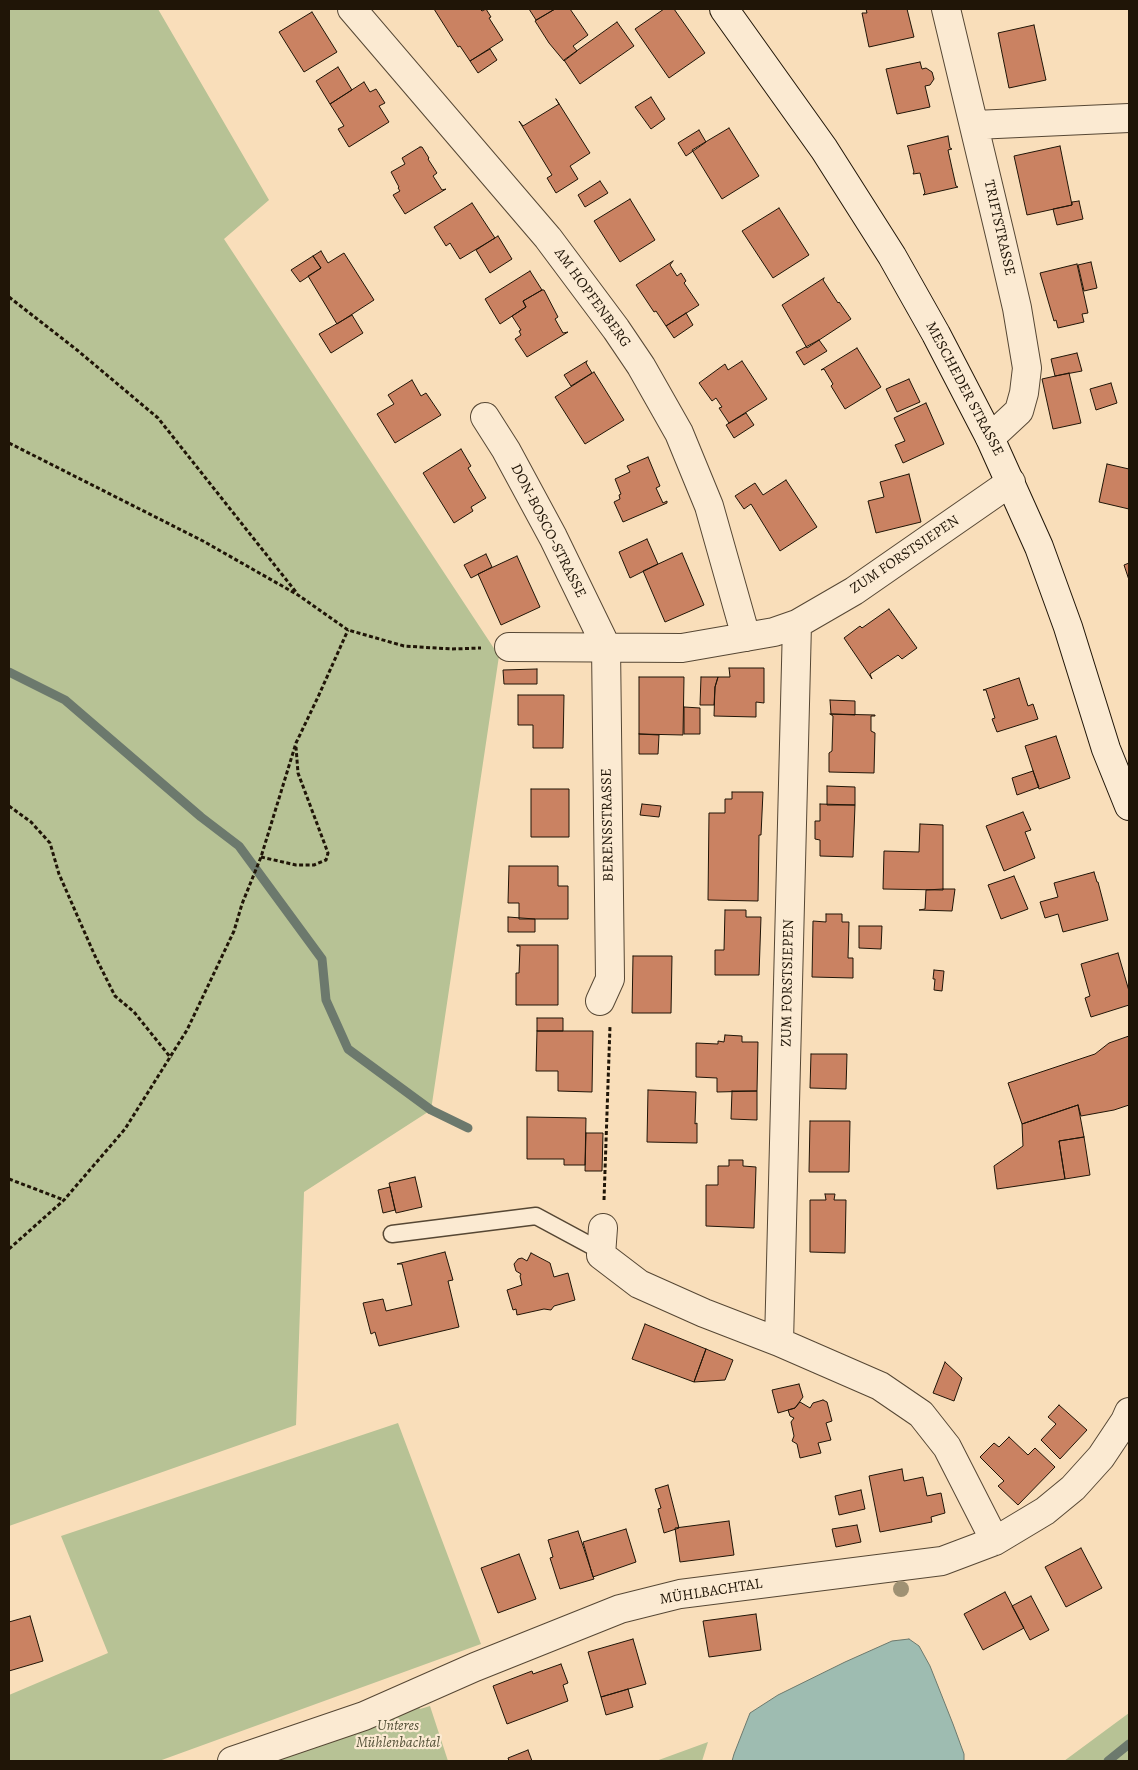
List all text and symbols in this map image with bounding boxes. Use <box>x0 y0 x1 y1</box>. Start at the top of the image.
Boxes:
street label: TRIFTSTRASSE <box>979 178 1019 278</box>
street label: AM HOPFENBERG <box>550 245 634 351</box>
street label: MESCHEDER STRASSE <box>921 319 1007 459</box>
street label: DON-BOSCO-STRASSE <box>506 461 590 601</box>
street label: ZUM FORSTSIEPEN <box>847 512 963 598</box>
street label: BERENSSTRASSE <box>598 768 618 882</box>
street label: ZUM FORSTSIEPEN <box>778 919 798 1047</box>
street label: MÜHLBACHTAL <box>658 1575 764 1609</box>
park label: Unteres Mühlenbachtal <box>356 1717 440 1752</box>

